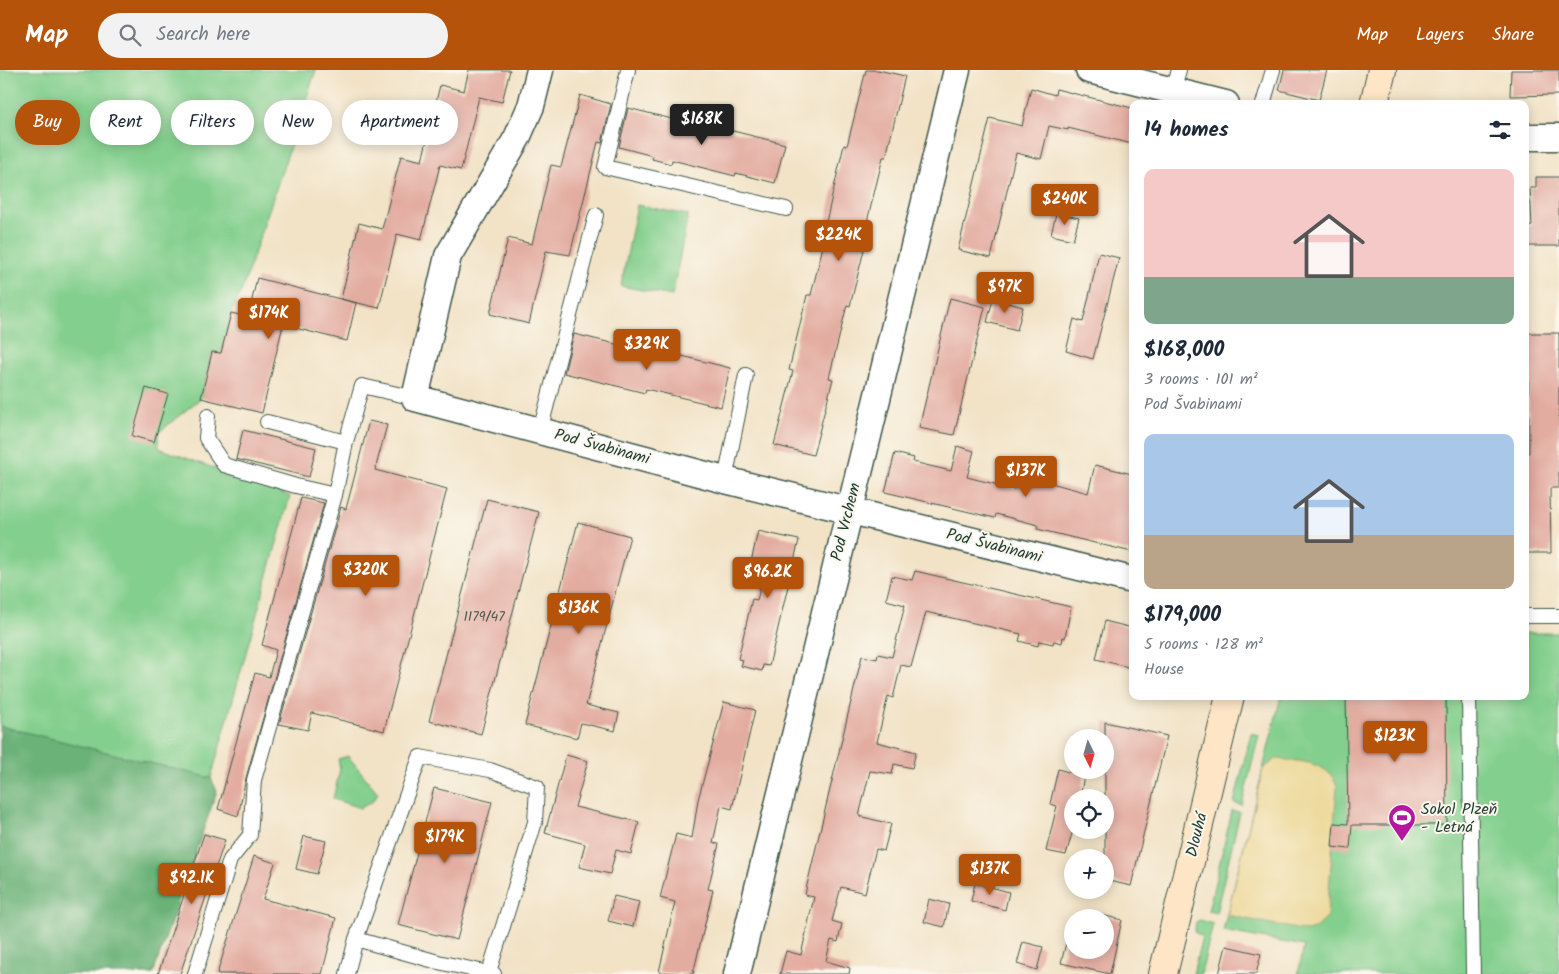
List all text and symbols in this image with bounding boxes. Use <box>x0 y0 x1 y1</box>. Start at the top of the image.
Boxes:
search box <box>98 13 448 58</box>
text: Map <box>25 16 68 55</box>
text: Search here <box>156 20 250 50</box>
icon: search <box>116 21 144 49</box>
text: Map <box>1357 21 1388 50</box>
text: Layers <box>1416 21 1464 50</box>
text: Share <box>1492 21 1534 50</box>
chip: Buy <box>15 100 80 145</box>
chip: Rent <box>90 100 161 145</box>
chip: Filters <box>171 100 254 145</box>
chip: New <box>264 100 332 145</box>
chip: Apartment <box>342 100 458 145</box>
pin: $168K <box>667 104 737 146</box>
text: $168K <box>681 107 723 132</box>
text: 14 homes <box>1144 114 1229 147</box>
icon: filters <box>1486 116 1514 144</box>
pin: $240K <box>1030 184 1100 226</box>
text: $240K <box>1042 187 1088 212</box>
icon: home <box>1284 201 1374 291</box>
pin: $224K <box>804 220 874 262</box>
text: $224K <box>816 223 862 248</box>
pin: $97K <box>975 272 1035 314</box>
text: $97K <box>988 275 1022 300</box>
pin: $174K <box>234 298 304 340</box>
text: $174K <box>249 301 289 326</box>
pin: $329K <box>612 328 682 371</box>
text: $329K <box>624 332 670 357</box>
text: $168,000 <box>1144 334 1224 367</box>
text: 3 rooms · 101 m² <box>1144 367 1258 392</box>
text: Pod Švabinami <box>1144 392 1242 417</box>
street label: Pod Švabinami <box>552 422 654 472</box>
pin: $137K <box>991 456 1061 498</box>
text: $137K <box>1006 459 1046 484</box>
icon: home <box>1284 466 1374 556</box>
street label: Pod Vrchem <box>824 480 868 564</box>
street label: Pod Švabinami <box>944 522 1046 570</box>
pin: $320K <box>331 554 401 597</box>
pin: $96.2K <box>727 556 809 599</box>
text: $320K <box>343 558 389 583</box>
text: $96.2K <box>744 560 793 585</box>
pin: $136K <box>544 592 614 635</box>
text: $136K <box>558 596 600 621</box>
text: $179,000 <box>1144 599 1221 632</box>
house number: 1179/47 <box>463 606 505 628</box>
text: 5 rooms · 128 m² <box>1144 632 1263 657</box>
text: House <box>1144 657 1184 682</box>
pin: $123K <box>1360 720 1430 763</box>
text: $123K <box>1374 724 1416 749</box>
north arrow <box>1064 729 1114 779</box>
map controls <box>1064 729 1114 959</box>
button: locate <box>1064 789 1114 839</box>
place label: Sokol Plzeň - Letná <box>1421 797 1497 840</box>
sports icon: Sokol Plzeň - Letná <box>1387 803 1417 842</box>
street label: Dlouhá <box>1179 809 1215 860</box>
pin: $179K <box>410 822 480 864</box>
text: $179K <box>425 825 465 850</box>
button: + <box>1064 849 1114 899</box>
pin: $137K <box>955 854 1025 896</box>
text: $137K <box>970 857 1010 882</box>
pin: $92.1K <box>151 862 233 905</box>
text: $92.1K <box>169 866 215 891</box>
button: − <box>1064 909 1114 959</box>

